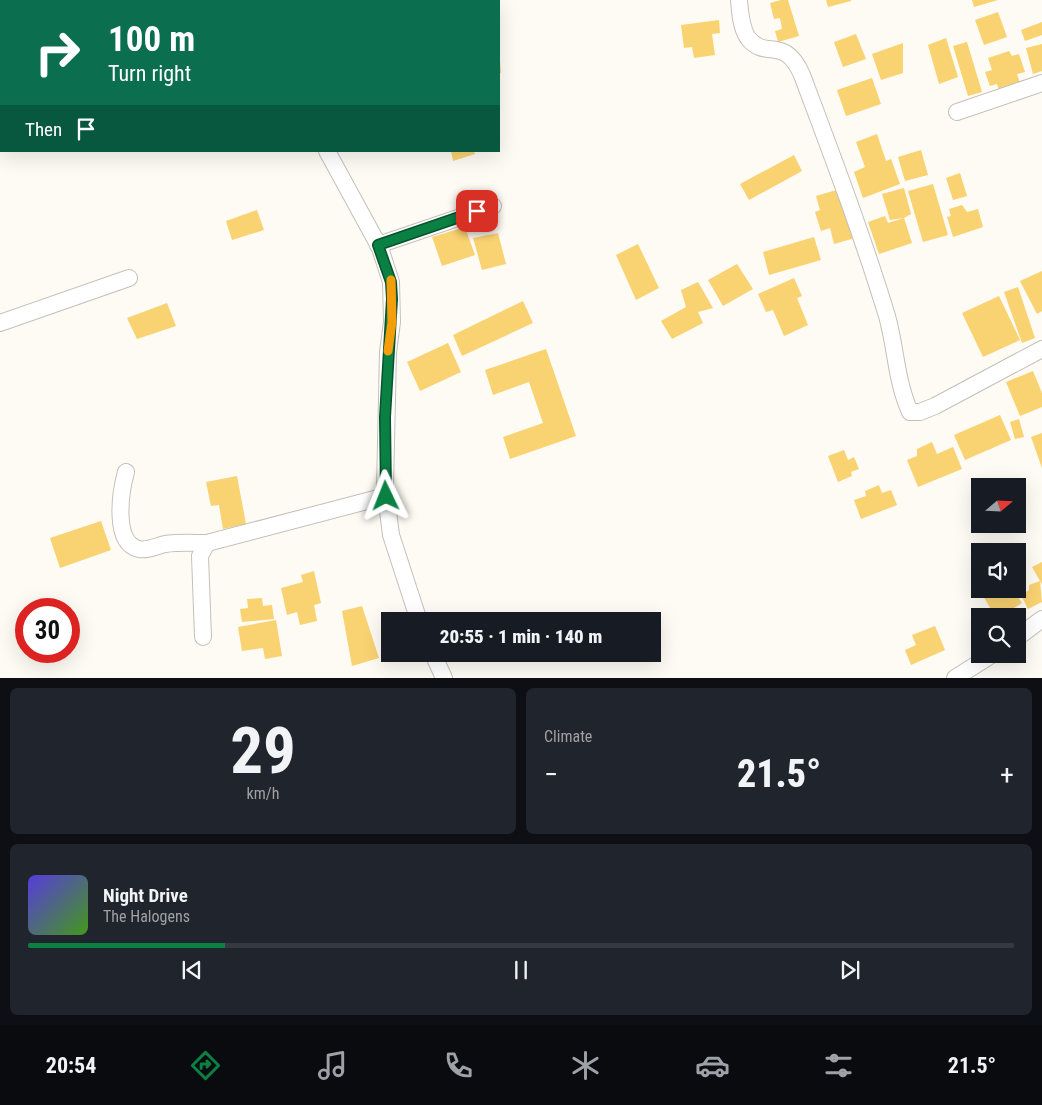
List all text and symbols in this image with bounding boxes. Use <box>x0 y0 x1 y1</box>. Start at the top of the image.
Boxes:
text: 100 m <box>108 19 195 60</box>
icon: right <box>25 20 90 85</box>
text: Turn right <box>108 61 191 86</box>
icon: arrive <box>72 115 100 143</box>
text: Then <box>25 118 62 141</box>
pin <box>456 190 498 232</box>
icon: arrive <box>463 197 491 225</box>
position arrow <box>359 469 411 521</box>
north arrow <box>971 478 1026 532</box>
map controls <box>971 478 1026 663</box>
button: sound <box>971 543 1026 598</box>
speed limit sign: 30 <box>15 598 80 663</box>
button: search <box>971 608 1026 663</box>
text: 20:55 · 1 min · 140 m <box>440 625 602 648</box>
text: 29 <box>230 713 296 789</box>
text: Climate <box>544 727 592 746</box>
text: 21.5° <box>737 752 821 796</box>
text: − <box>544 758 558 791</box>
text: + <box>1000 758 1014 791</box>
text: km/h <box>247 784 279 803</box>
text: Night Drive <box>103 884 188 907</box>
text: The Halogens <box>103 907 190 926</box>
icon: previous <box>178 956 206 984</box>
icon: pause <box>507 956 535 984</box>
icon: next <box>836 956 864 984</box>
icon: directions <box>188 1048 223 1083</box>
icon: music <box>315 1048 350 1083</box>
icon: phone <box>441 1048 476 1083</box>
icon: climate <box>568 1048 603 1083</box>
icon: car <box>695 1048 730 1083</box>
icon: filters <box>821 1048 856 1083</box>
text: 20:54 <box>46 1053 96 1078</box>
text: 21.5° <box>948 1053 996 1078</box>

